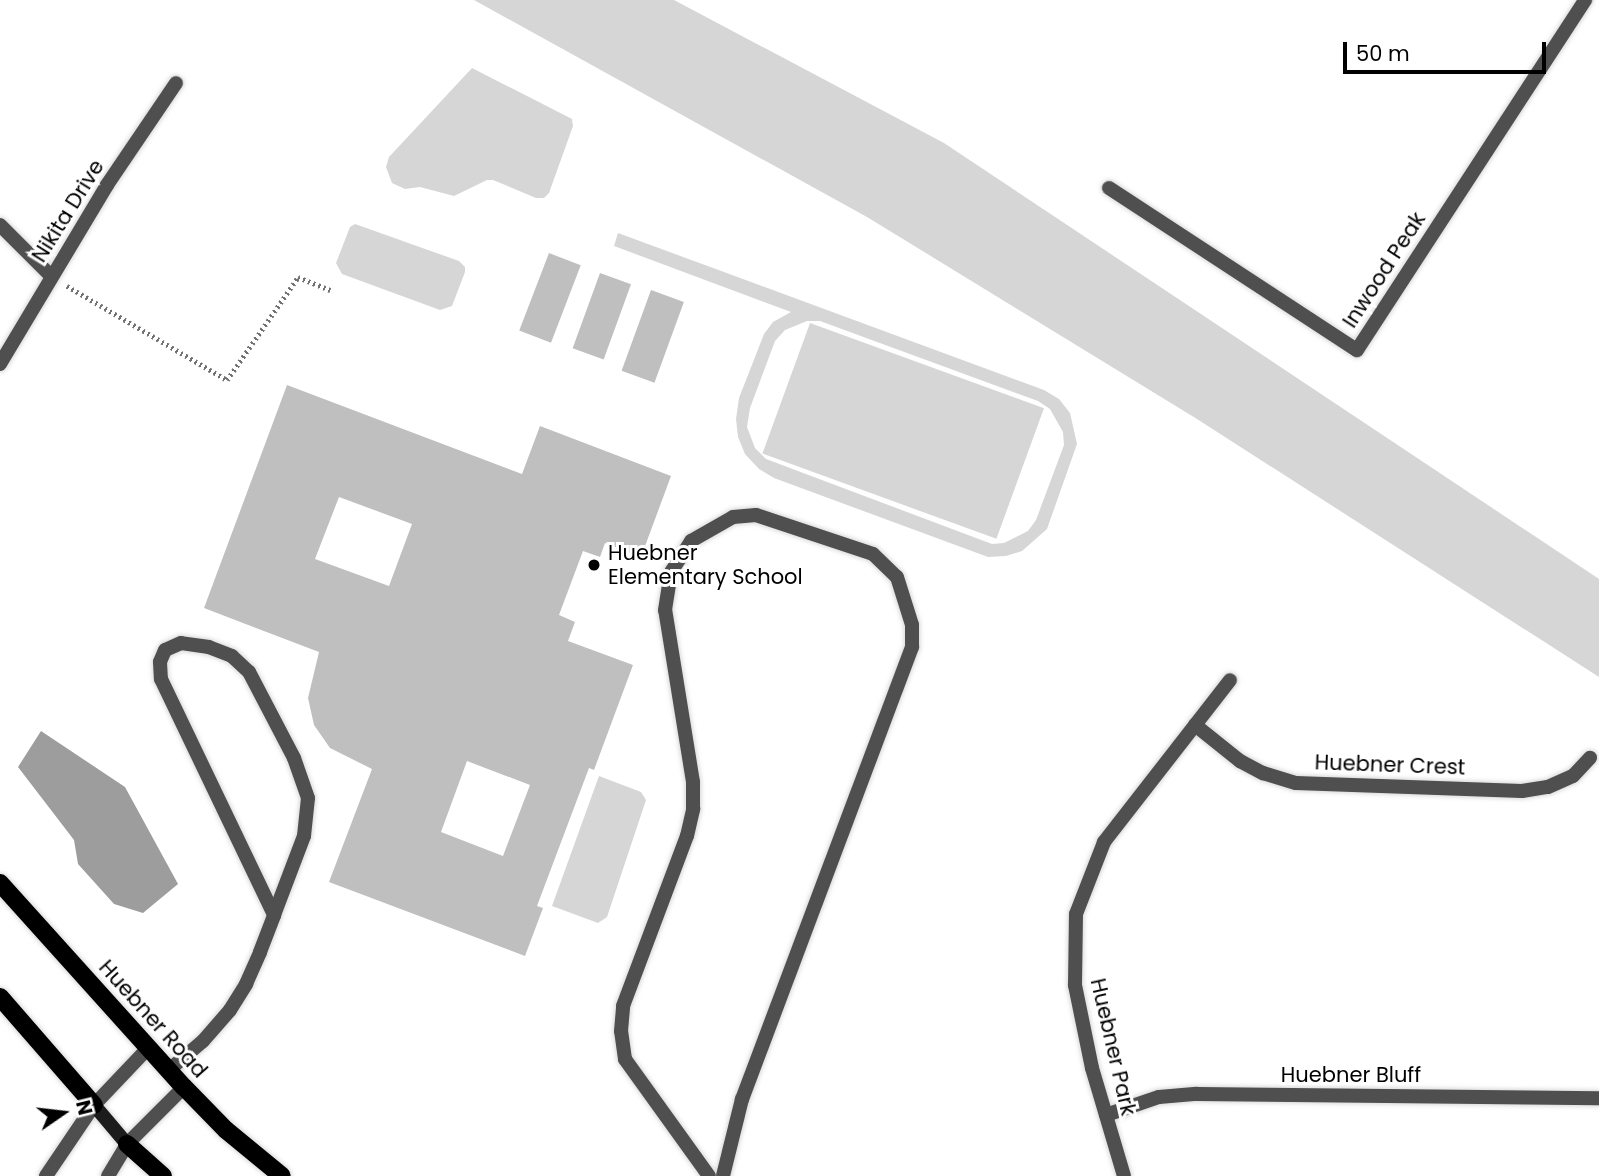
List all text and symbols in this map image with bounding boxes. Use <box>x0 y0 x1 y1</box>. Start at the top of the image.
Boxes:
scale bar <box>1347 28 1550 72</box>
text: 50 m <box>1356 39 1410 68</box>
street label: Nikita Drive <box>27 155 109 267</box>
street label: Inwood Peak <box>1337 207 1431 333</box>
place label: Huebner Elementary School <box>608 540 803 590</box>
marker: Huebner Elementary School <box>586 557 602 573</box>
street label: Huebner Crest <box>1314 750 1466 780</box>
street label: Huebner Road <box>94 955 212 1083</box>
street label: Huebner Park <box>1085 976 1141 1118</box>
street label: Huebner Bluff <box>1281 1062 1421 1088</box>
north arrow <box>28 1078 98 1148</box>
text: N <box>69 1098 99 1118</box>

